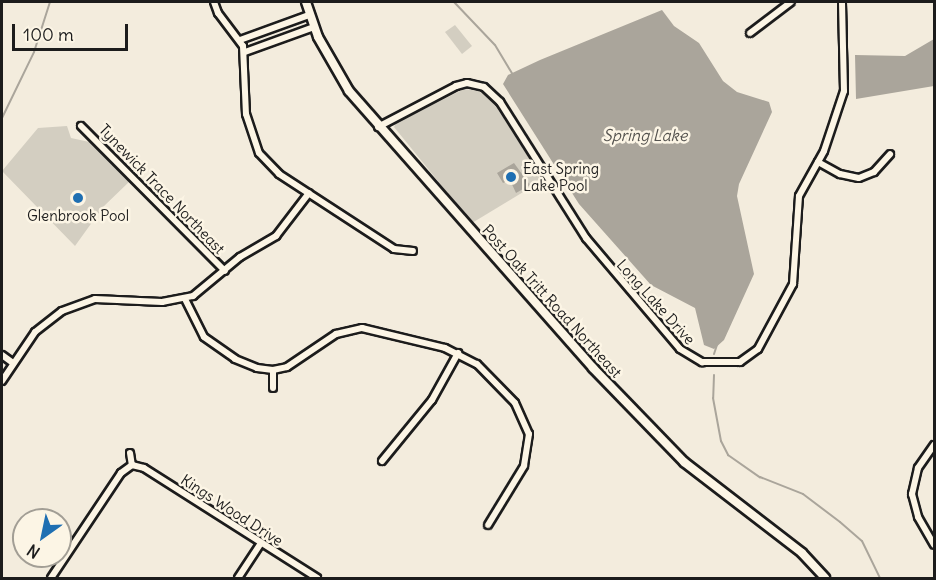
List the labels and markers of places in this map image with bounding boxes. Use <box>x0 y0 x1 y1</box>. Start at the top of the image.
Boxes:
place label: East Spring Lake Pool <box>523 159 599 194</box>
marker: East Spring Lake Pool <box>504 170 518 184</box>
marker: Glenbrook Pool <box>71 191 85 205</box>
place label: Glenbrook Pool <box>27 207 129 225</box>

